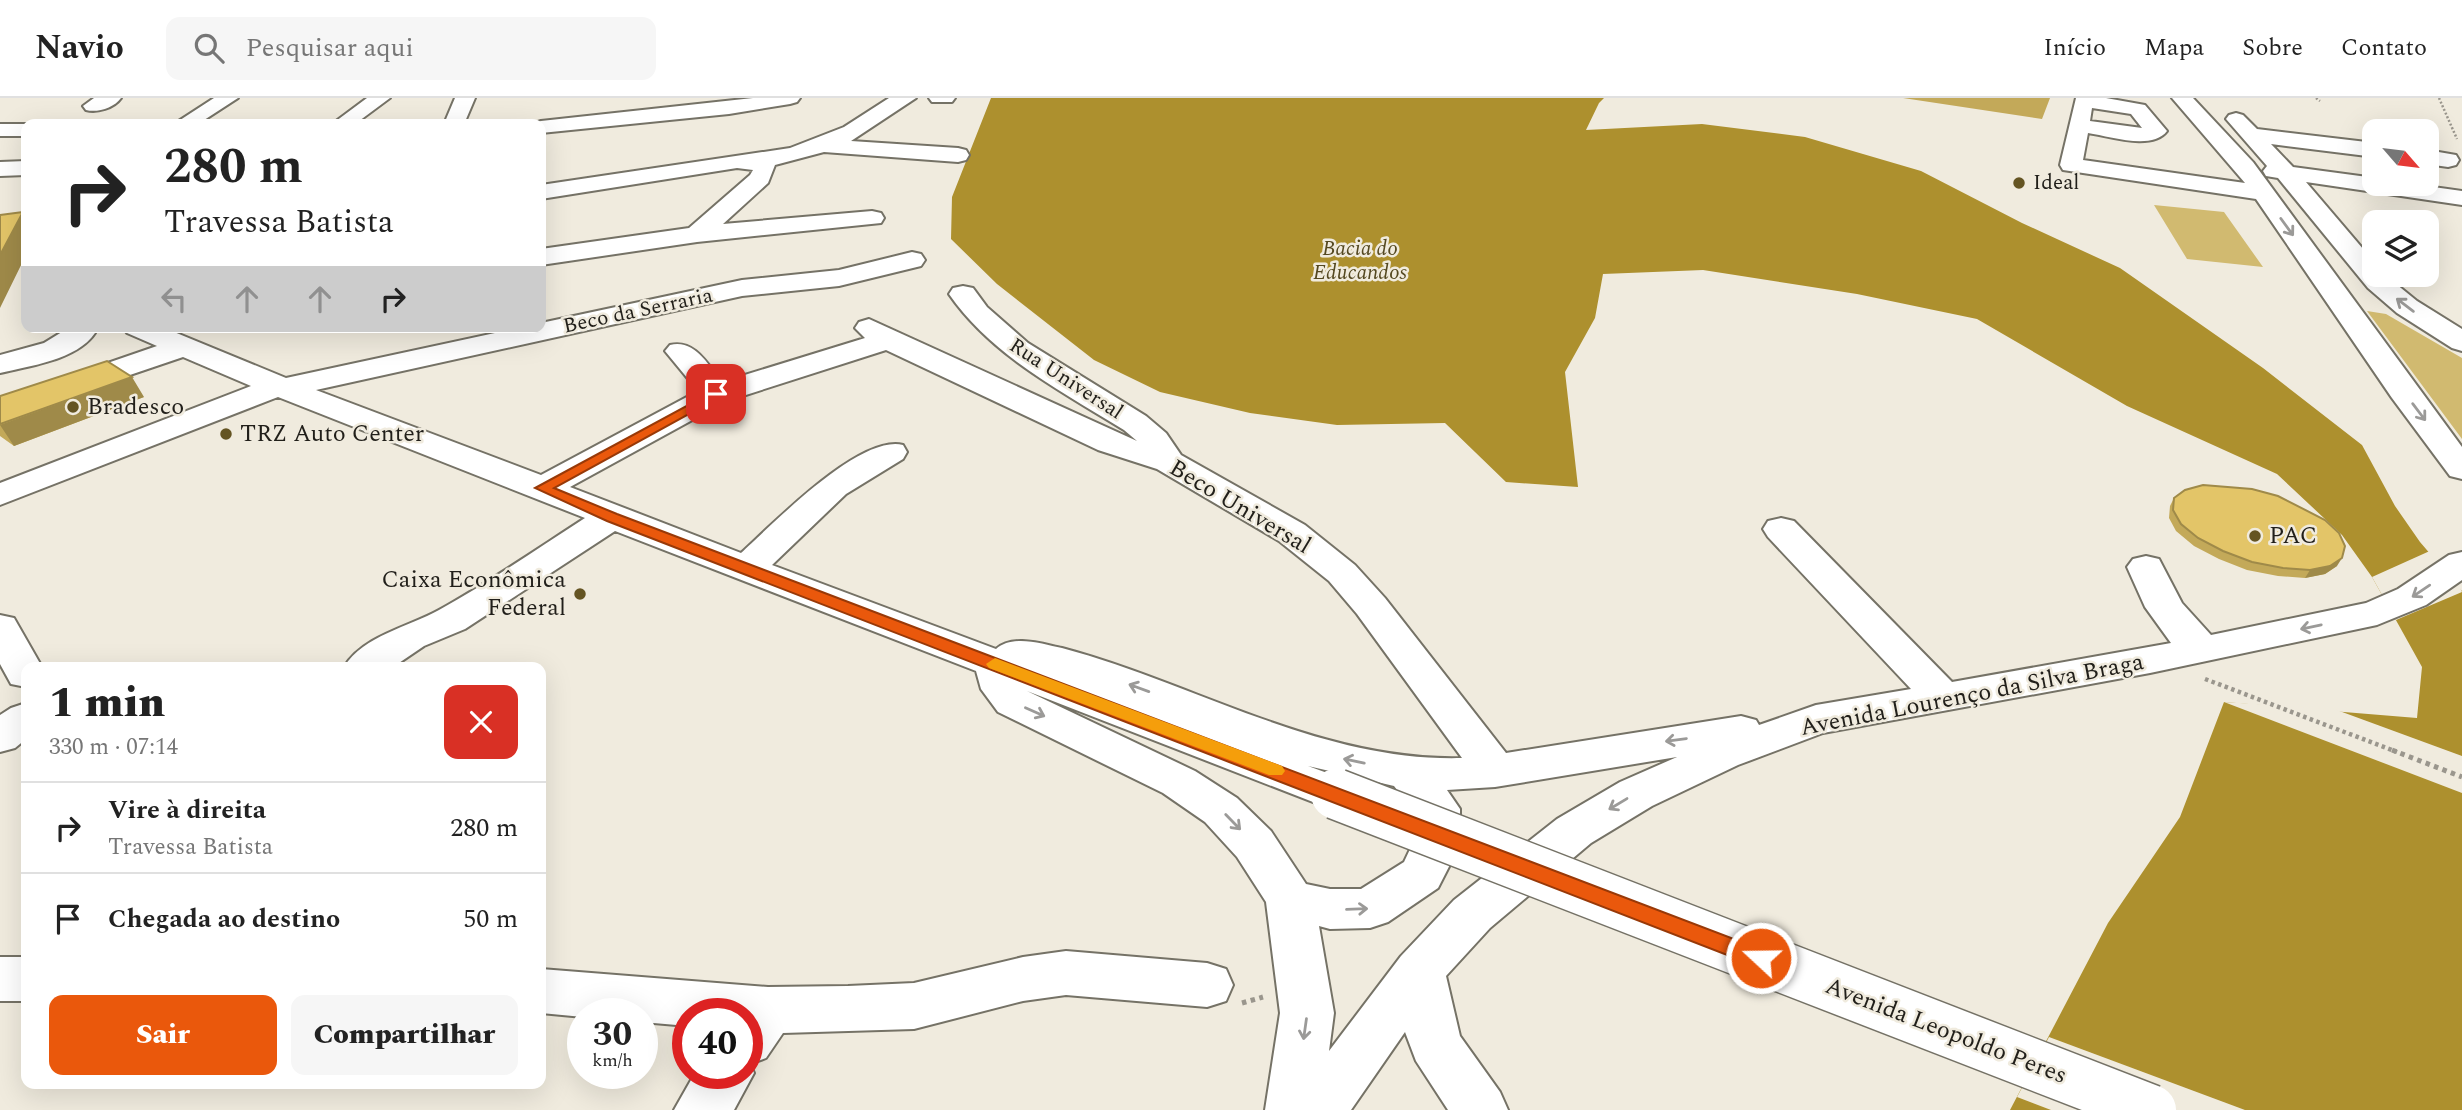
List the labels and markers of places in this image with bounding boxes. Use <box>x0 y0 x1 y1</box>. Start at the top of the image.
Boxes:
place label: Ideal <box>2033 167 2080 199</box>
marker: Ideal <box>2011 175 2027 191</box>
pin <box>686 364 746 424</box>
place label: Bradesco <box>87 389 184 425</box>
marker: Bradesco <box>65 399 81 415</box>
place label: TRZ Auto Center <box>240 416 424 452</box>
marker: TRZ Auto Center <box>218 426 234 442</box>
place label: PAC <box>2269 518 2317 554</box>
marker: PAC <box>2247 528 2263 544</box>
place label: Caixa Econômica Federal <box>381 562 566 626</box>
marker: Caixa Econômica Federal <box>572 586 588 602</box>

